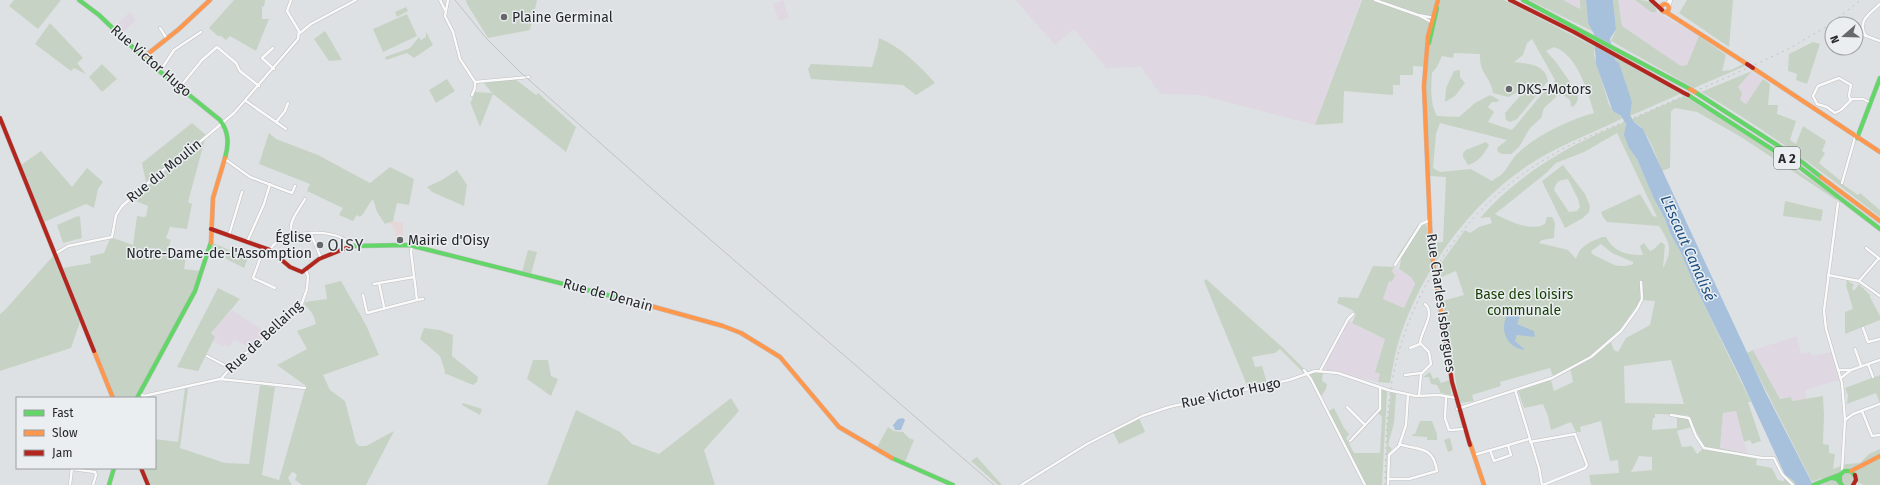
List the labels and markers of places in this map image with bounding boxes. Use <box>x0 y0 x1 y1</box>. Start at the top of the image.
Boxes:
place label: Plaine Germinal <box>512 9 613 26</box>
marker: Plaine Germinal <box>499 12 509 22</box>
place label: DKS-Motors <box>1517 81 1592 98</box>
marker: DKS-Motors <box>1504 84 1514 94</box>
place label: Église Notre-Dame-de-l'Assomption <box>126 228 312 262</box>
place label: Mairie d'Oisy <box>408 232 490 249</box>
marker: Mairie d'Oisy <box>395 235 405 245</box>
marker: Église Notre-Dame-de-l'Assomption <box>315 240 325 250</box>

